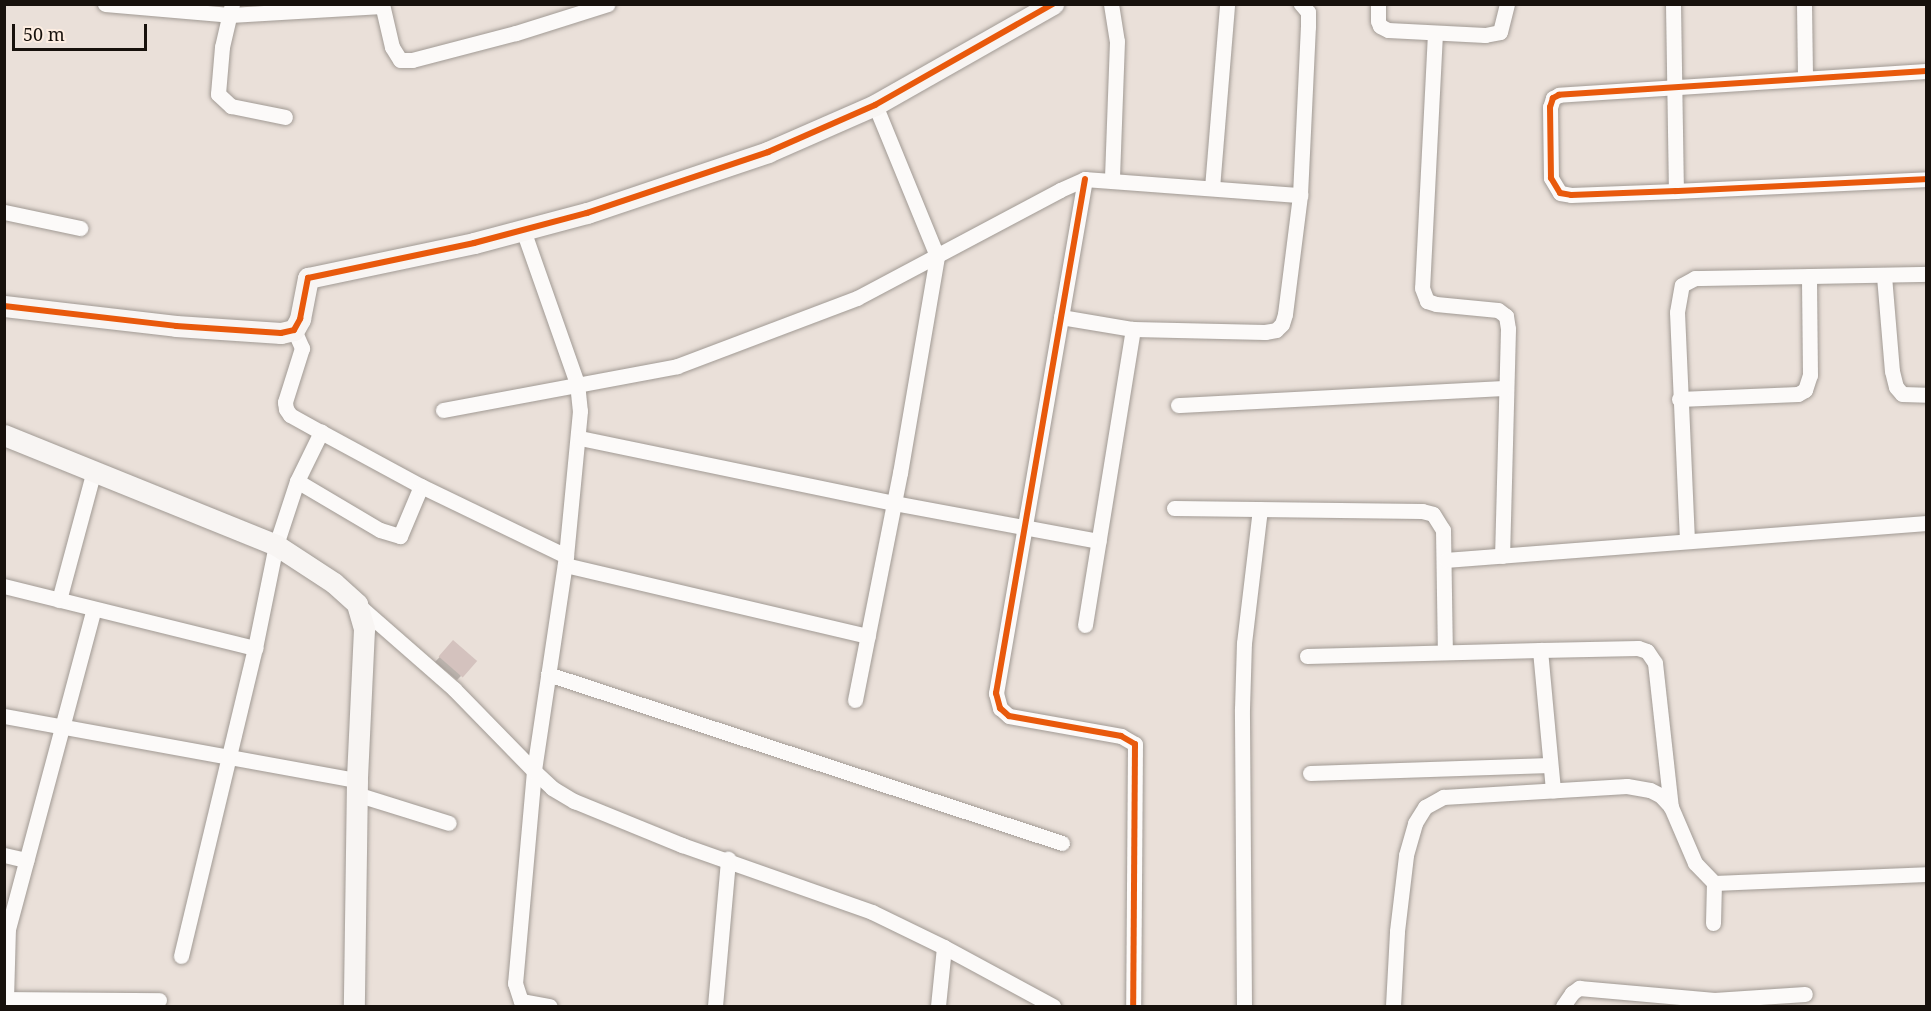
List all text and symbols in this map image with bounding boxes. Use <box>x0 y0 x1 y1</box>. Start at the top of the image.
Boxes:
scale bar <box>15 12 150 50</box>
text: 50 m <box>23 22 65 46</box>

